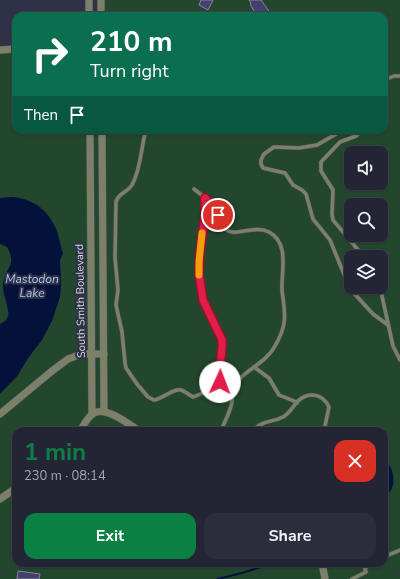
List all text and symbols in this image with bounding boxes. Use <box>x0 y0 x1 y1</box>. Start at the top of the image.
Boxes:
text: 210 m <box>90 23 173 61</box>
icon: right <box>24 28 76 80</box>
text: Turn right <box>90 59 169 83</box>
icon: arrive <box>66 104 88 126</box>
text: Then <box>24 105 58 125</box>
map controls <box>344 146 388 294</box>
button: sound <box>344 146 388 190</box>
pin <box>201 198 235 232</box>
button: search <box>344 198 388 242</box>
icon: arrive <box>207 204 229 226</box>
street label: South Smith Boulevard <box>72 244 89 358</box>
button: layers <box>344 250 388 294</box>
water label: Mastodon Lake <box>5 271 59 301</box>
position arrow <box>199 361 241 403</box>
text: 1 min <box>24 436 86 468</box>
button: close <box>334 440 376 482</box>
text: 230 m · 08:14 <box>24 467 106 485</box>
button: Exit <box>24 513 196 559</box>
button: Share <box>204 513 376 559</box>

